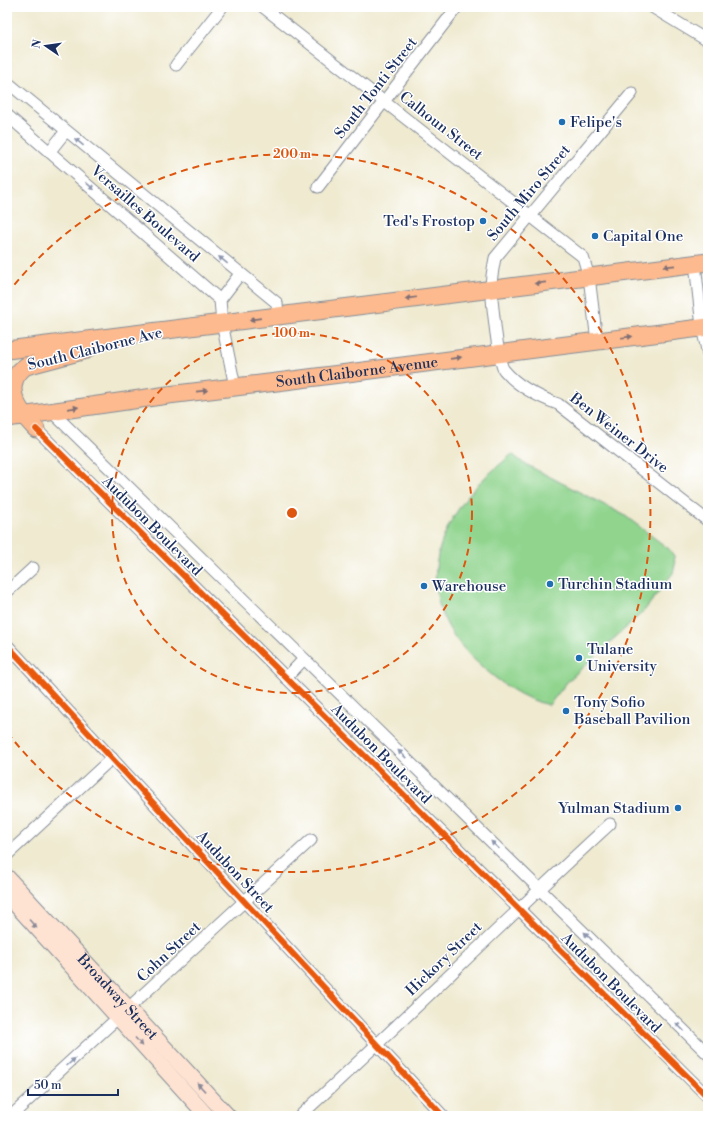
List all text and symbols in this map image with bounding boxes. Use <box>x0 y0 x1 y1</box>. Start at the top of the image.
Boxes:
north arrow <box>26 26 66 66</box>
street label: South Tonti Street <box>330 33 422 143</box>
text: N <box>29 38 45 50</box>
street label: Calhoun Street <box>395 87 487 165</box>
place label: Felipe's <box>570 113 622 132</box>
marker: Felipe's <box>557 117 567 127</box>
one-way arrow <box>74 138 85 147</box>
street label: South Miro Street <box>483 140 575 245</box>
text: 200 m <box>273 147 311 162</box>
street label: Versailles Boulevard <box>86 161 204 267</box>
one-way arrow <box>85 182 95 191</box>
place label: Ted's Frostop <box>383 212 475 231</box>
marker: Ted's Frostop <box>478 216 488 226</box>
place label: Capital One <box>603 227 683 246</box>
marker: Capital One <box>590 231 600 241</box>
one-way arrow <box>217 256 228 265</box>
one-way arrow <box>663 263 675 270</box>
one-way arrow <box>534 279 546 286</box>
one-way arrow <box>405 295 417 301</box>
one-way arrow <box>248 316 261 322</box>
street label: South Claiborne Ave <box>26 323 164 375</box>
text: 100 m <box>274 326 310 341</box>
one-way arrow <box>621 334 633 340</box>
street label: South Claiborne Avenue <box>275 352 439 392</box>
one-way arrow <box>450 355 462 361</box>
one-way arrow <box>196 388 208 394</box>
street label: Ben Weiner Drive <box>565 388 672 477</box>
one-way arrow <box>67 405 79 411</box>
street label: Audubon Boulevard <box>97 471 206 580</box>
centre of rings <box>285 506 299 520</box>
place label: Turchin Stadium <box>558 575 672 594</box>
place label: Warehouse <box>431 577 506 596</box>
marker: Turchin Stadium <box>545 579 555 589</box>
marker: Warehouse <box>419 581 429 591</box>
place label: Tulane University <box>587 640 658 676</box>
marker: Tulane University <box>574 653 584 663</box>
place label: Tony Sofio Baseball Pavilion <box>573 693 691 729</box>
street label: Audubon Boulevard <box>326 699 435 808</box>
marker: Tony Sofio Baseball Pavilion <box>561 706 571 716</box>
one-way arrow <box>397 749 407 759</box>
place label: Yulman Stadium <box>557 799 670 818</box>
marker: Yulman Stadium <box>673 803 683 813</box>
street label: Audubon Street <box>191 826 278 918</box>
one-way arrow <box>490 840 500 850</box>
street label: Cohn Street <box>133 917 205 986</box>
street label: Hickory Street <box>402 917 487 1000</box>
one-way arrow <box>28 920 37 929</box>
street label: Audubon Boulevard <box>556 928 665 1037</box>
one-way arrow <box>583 931 593 941</box>
street label: Broadway Street <box>72 949 163 1044</box>
one-way arrow <box>675 1022 685 1032</box>
one-way arrow <box>134 1037 143 1046</box>
one-way arrow <box>66 1057 76 1066</box>
scale bar <box>28 1071 118 1097</box>
text: 50 m <box>34 1078 62 1093</box>
one-way arrow <box>197 1082 206 1092</box>

